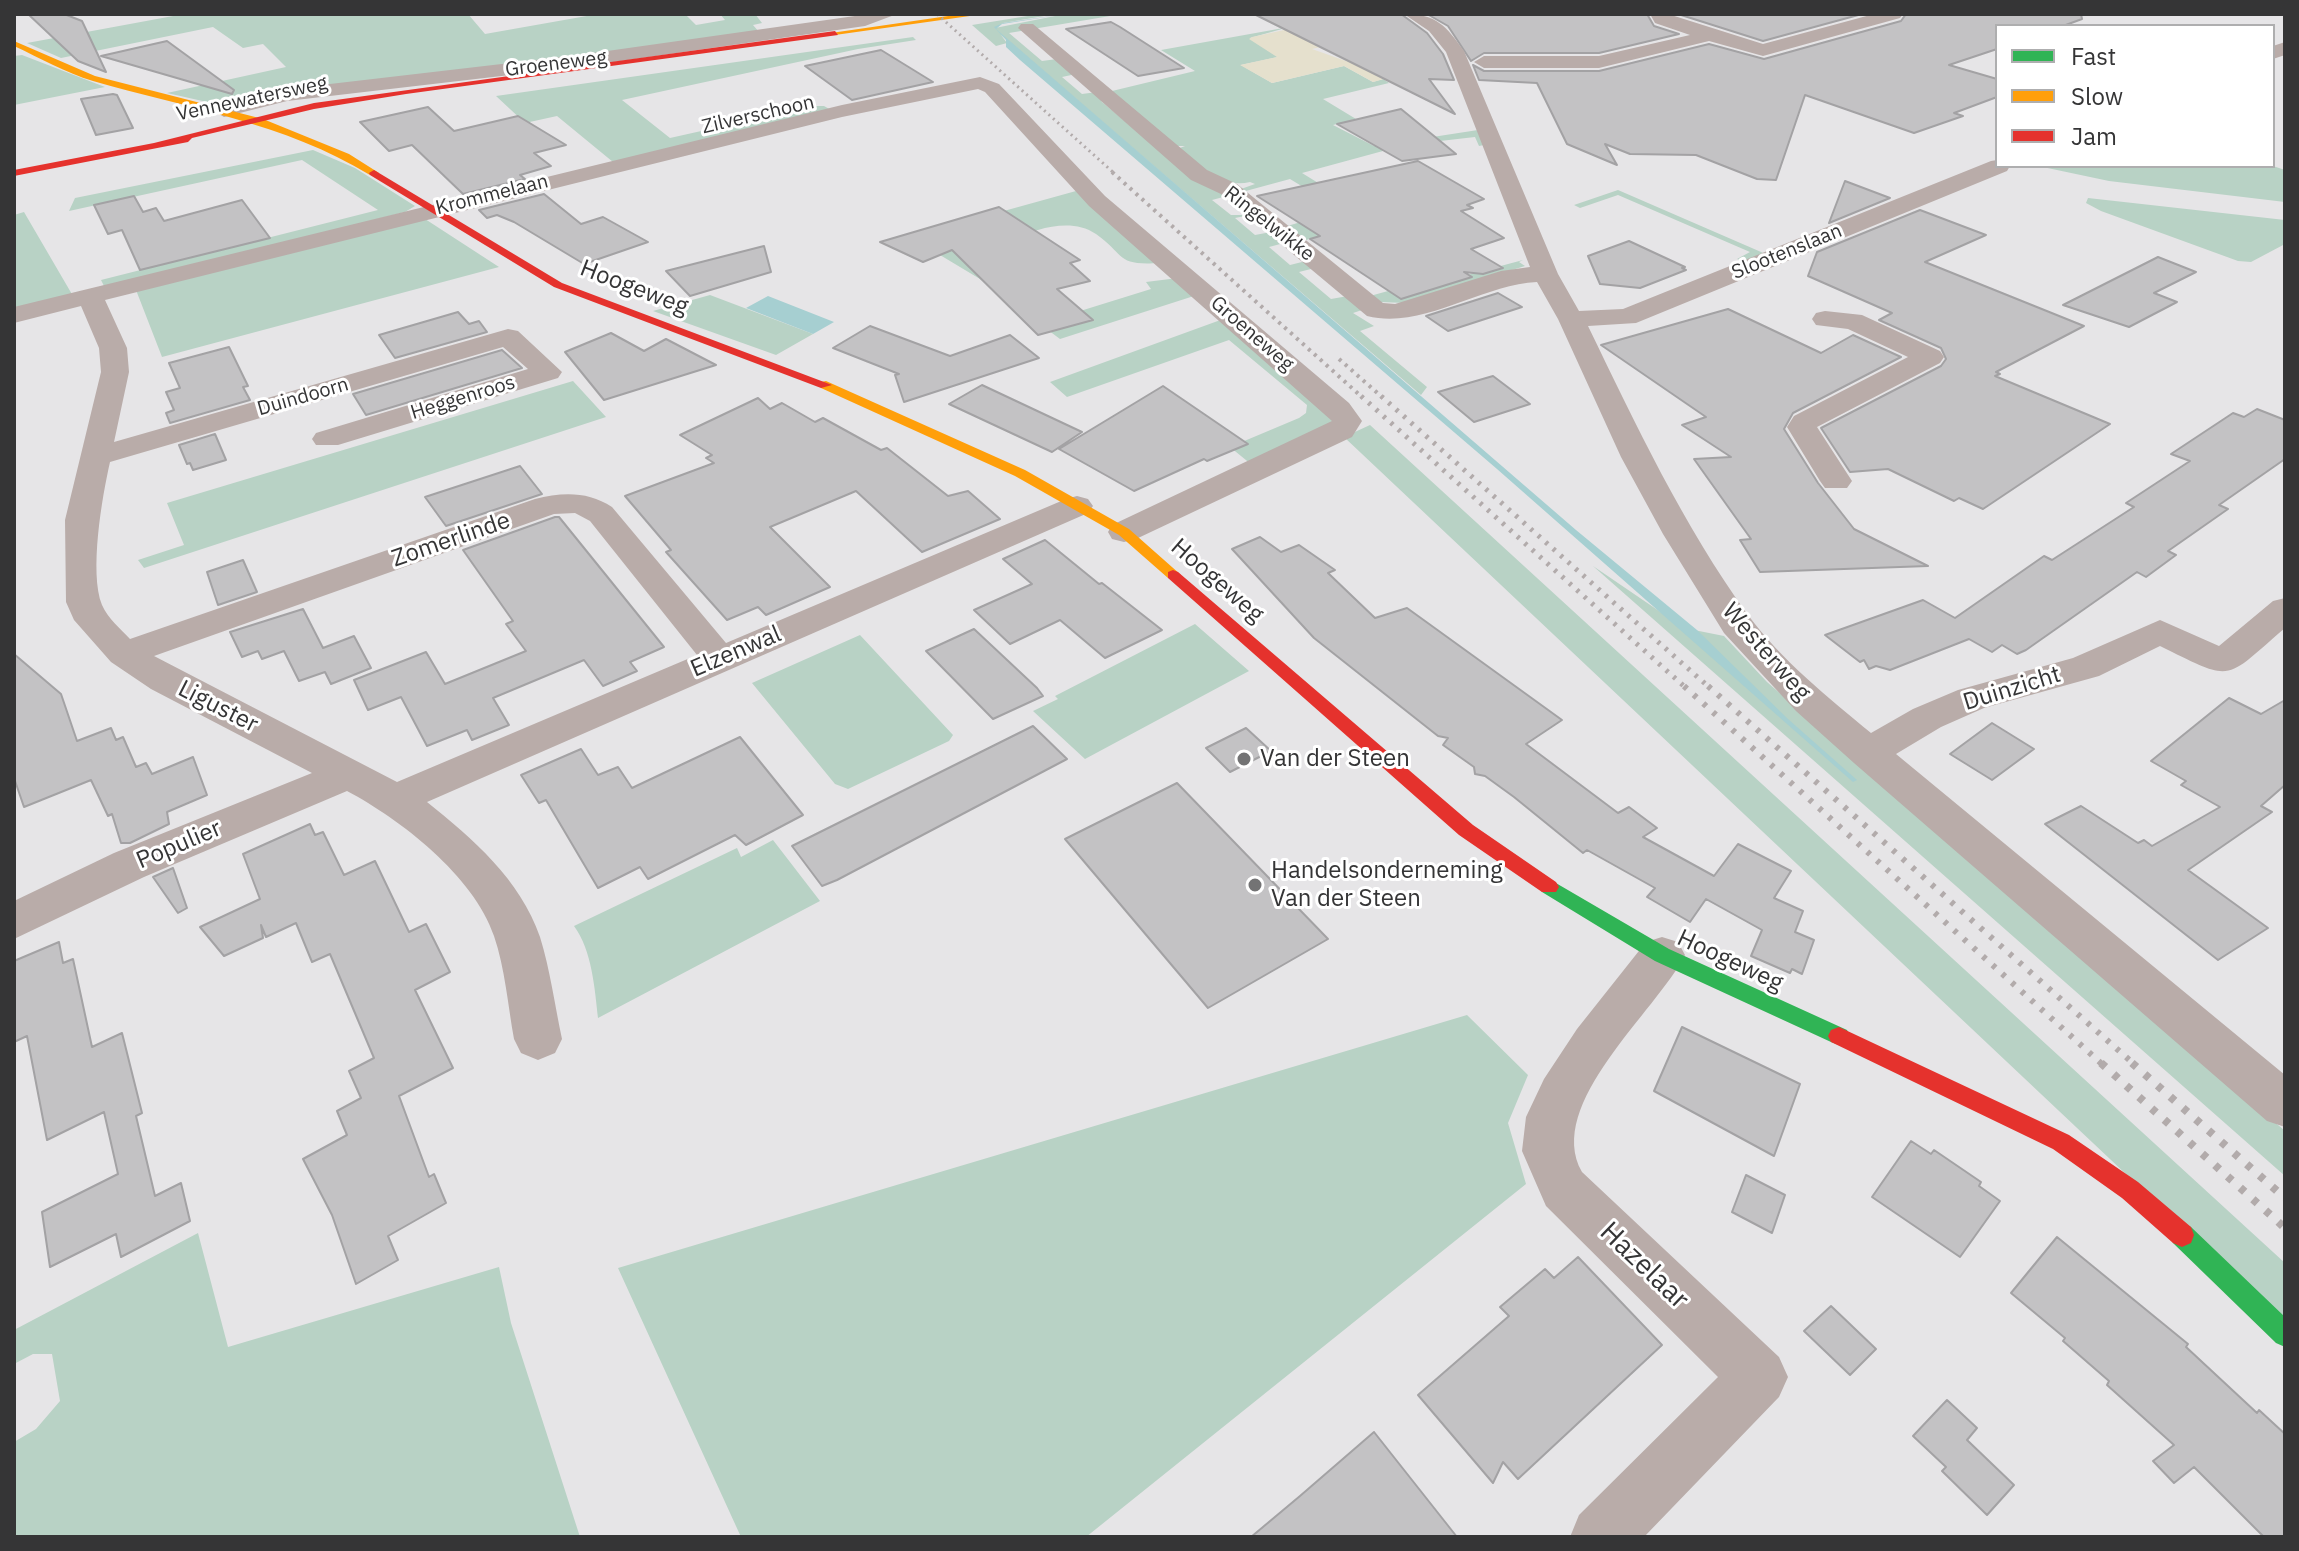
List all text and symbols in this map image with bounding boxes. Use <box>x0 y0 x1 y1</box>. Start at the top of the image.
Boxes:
legend <box>1995 24 2275 168</box>
text: Fast <box>2071 40 2116 72</box>
street label: Groeneweg <box>504 46 608 82</box>
street label: Vennewatersweg <box>174 71 330 127</box>
text: Slow <box>2071 80 2123 112</box>
street label: Zilverschoon <box>699 90 817 140</box>
text: Jam <box>2071 120 2117 152</box>
street label: Krommelaan <box>433 169 551 221</box>
street label: Ringelwikke <box>1219 181 1319 267</box>
street label: Slootenslaan <box>1728 219 1846 285</box>
street label: Hoogeweg <box>576 254 692 322</box>
street label: Groeneweg <box>1206 291 1298 377</box>
street label: Heggenroos <box>408 371 518 425</box>
street label: Duindoorn <box>255 373 351 421</box>
street label: Zomerlinde <box>388 506 514 574</box>
street label: Hoogeweg <box>1165 533 1269 629</box>
street label: Westerweg <box>1716 597 1816 707</box>
street label: Elzenwal <box>686 620 786 684</box>
street label: Duinzicht <box>1960 661 2064 717</box>
street label: Liguster <box>173 675 263 739</box>
place label: Van der Steen <box>1260 745 1410 773</box>
marker: Van der Steen <box>1235 750 1253 768</box>
street label: Populier <box>132 814 226 876</box>
place label: Handelsonderneming Van der Steen <box>1271 857 1503 913</box>
marker: Handelsonderneming Van der Steen <box>1246 876 1264 894</box>
street label: Hoogeweg <box>1672 924 1788 998</box>
street label: Hazelaar <box>1593 1215 1695 1317</box>

